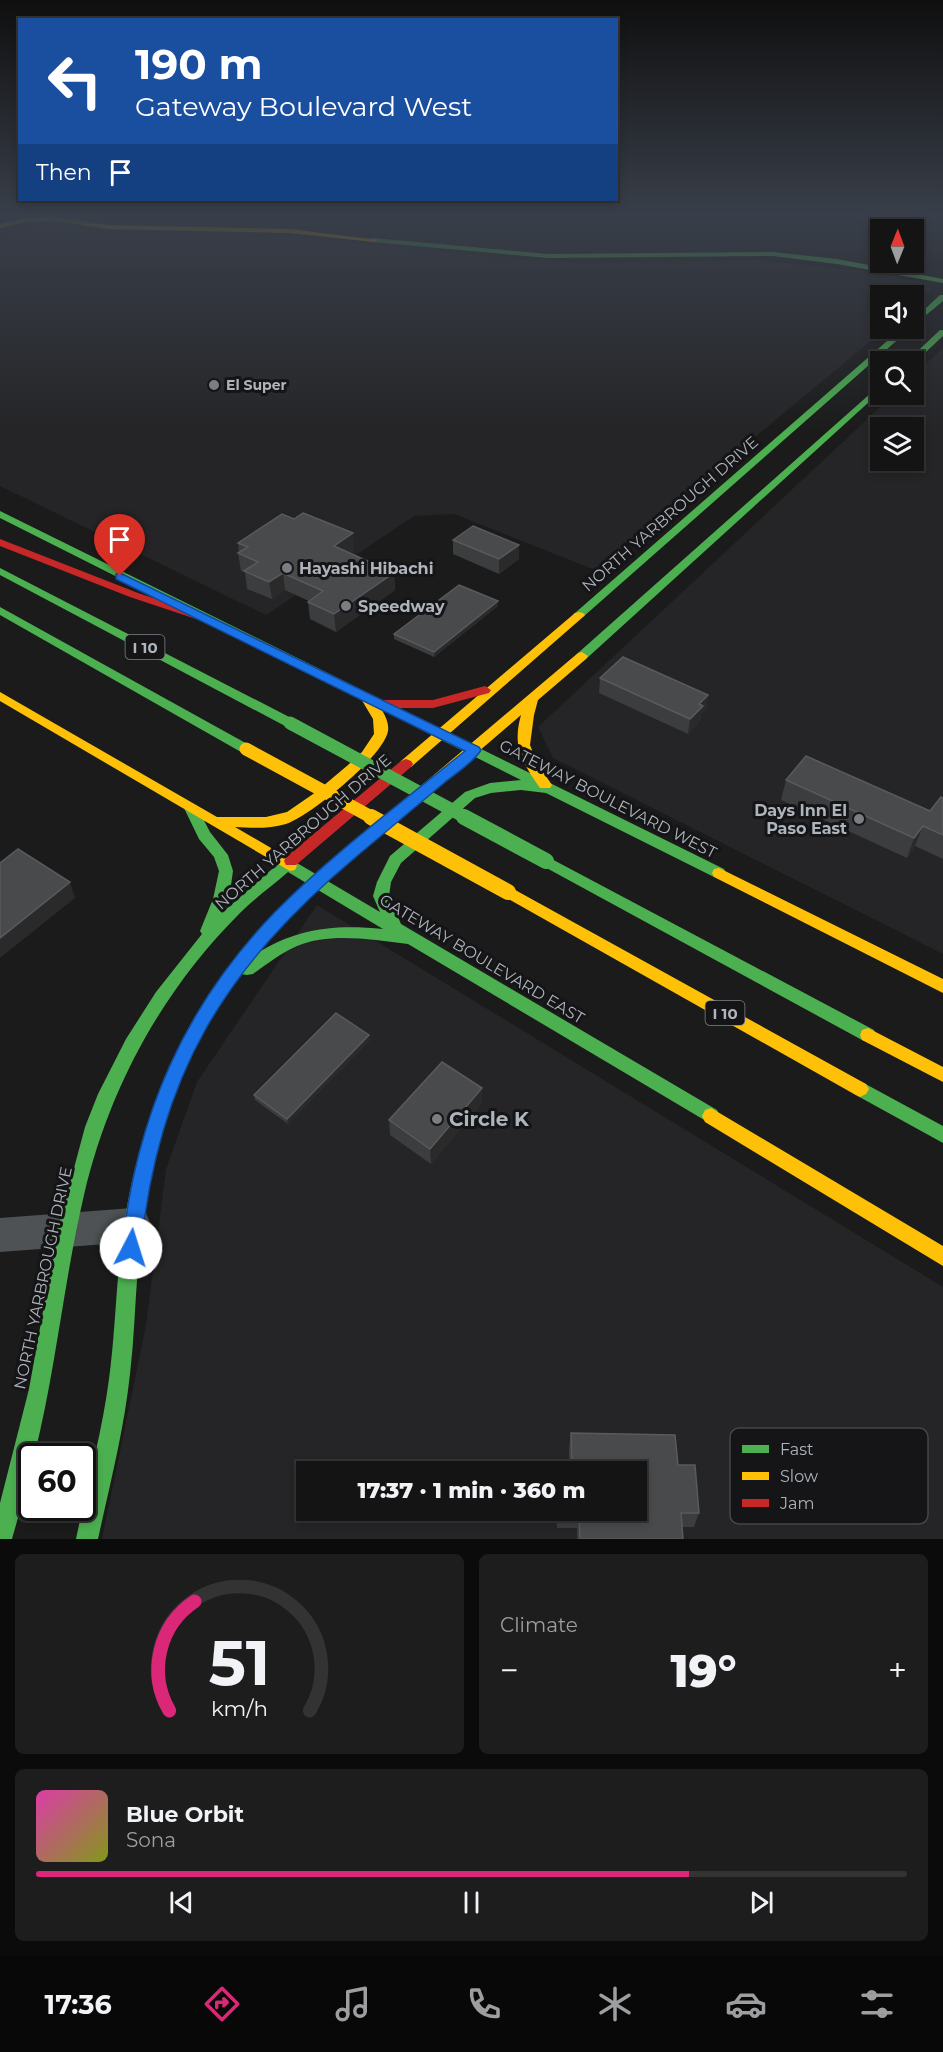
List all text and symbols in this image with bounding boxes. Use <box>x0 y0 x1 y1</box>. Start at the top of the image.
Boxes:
text: 190 m <box>135 38 263 90</box>
icon: left <box>36 42 114 120</box>
text: Gateway Boulevard West <box>135 90 472 123</box>
icon: arrive <box>104 156 137 189</box>
text: Then <box>36 159 92 186</box>
north arrow <box>870 219 924 273</box>
map controls <box>870 219 924 471</box>
button: sound <box>870 285 924 339</box>
button: search <box>870 351 924 405</box>
place label: El Super <box>226 376 287 394</box>
marker: El Super <box>207 378 221 392</box>
button: layers <box>870 417 924 471</box>
street label: NORTH YARBROUGH DRIVE <box>578 432 762 596</box>
pin <box>94 514 145 576</box>
icon: arrive <box>103 523 136 556</box>
place label: Hayashi Hibachi <box>299 559 434 578</box>
marker: Hayashi Hibachi <box>280 561 294 575</box>
place label: Speedway <box>358 597 445 616</box>
marker: Speedway <box>339 599 353 613</box>
road number: I 10 <box>126 635 164 659</box>
street label: GATEWAY BOULEVARD WEST <box>496 736 721 863</box>
street label: NORTH YARBROUGH DRIVE <box>211 750 395 914</box>
place label: Days Inn El Paso East <box>754 801 847 838</box>
marker: Days Inn El Paso East <box>852 812 866 826</box>
street label: GATEWAY BOULEVARD EAST <box>376 890 589 1028</box>
road number: I 10 <box>706 1001 744 1025</box>
place label: Circle K <box>449 1107 530 1131</box>
marker: Circle K <box>430 1112 444 1126</box>
street label: NORTH YARBROUGH DRIVE <box>10 1165 76 1391</box>
position arrow <box>99 1216 163 1280</box>
legend <box>730 1428 928 1524</box>
text: Fast <box>780 1440 814 1459</box>
speed limit sign: 60 <box>18 1443 96 1521</box>
text: Slow <box>780 1467 818 1486</box>
text: 17:37 · 1 min · 360 m <box>358 1477 585 1504</box>
text: Jam <box>779 1494 814 1513</box>
text: Climate <box>500 1613 578 1637</box>
text: 51 <box>209 1625 270 1701</box>
text: 19° <box>670 1643 737 1698</box>
text: − <box>500 1650 519 1690</box>
text: + <box>888 1650 907 1690</box>
text: km/h <box>211 1695 268 1721</box>
text: Blue Orbit <box>126 1801 244 1828</box>
text: Sona <box>126 1828 176 1852</box>
icon: previous <box>165 1886 198 1919</box>
icon: pause <box>455 1886 488 1919</box>
icon: next <box>745 1886 778 1919</box>
icon: directions <box>201 1983 243 2025</box>
icon: music <box>332 1983 374 2025</box>
icon: phone <box>463 1983 505 2025</box>
icon: climate <box>594 1983 636 2025</box>
icon: car <box>725 1983 767 2025</box>
icon: filters <box>856 1983 898 2025</box>
text: 17:36 <box>45 1988 112 2021</box>

